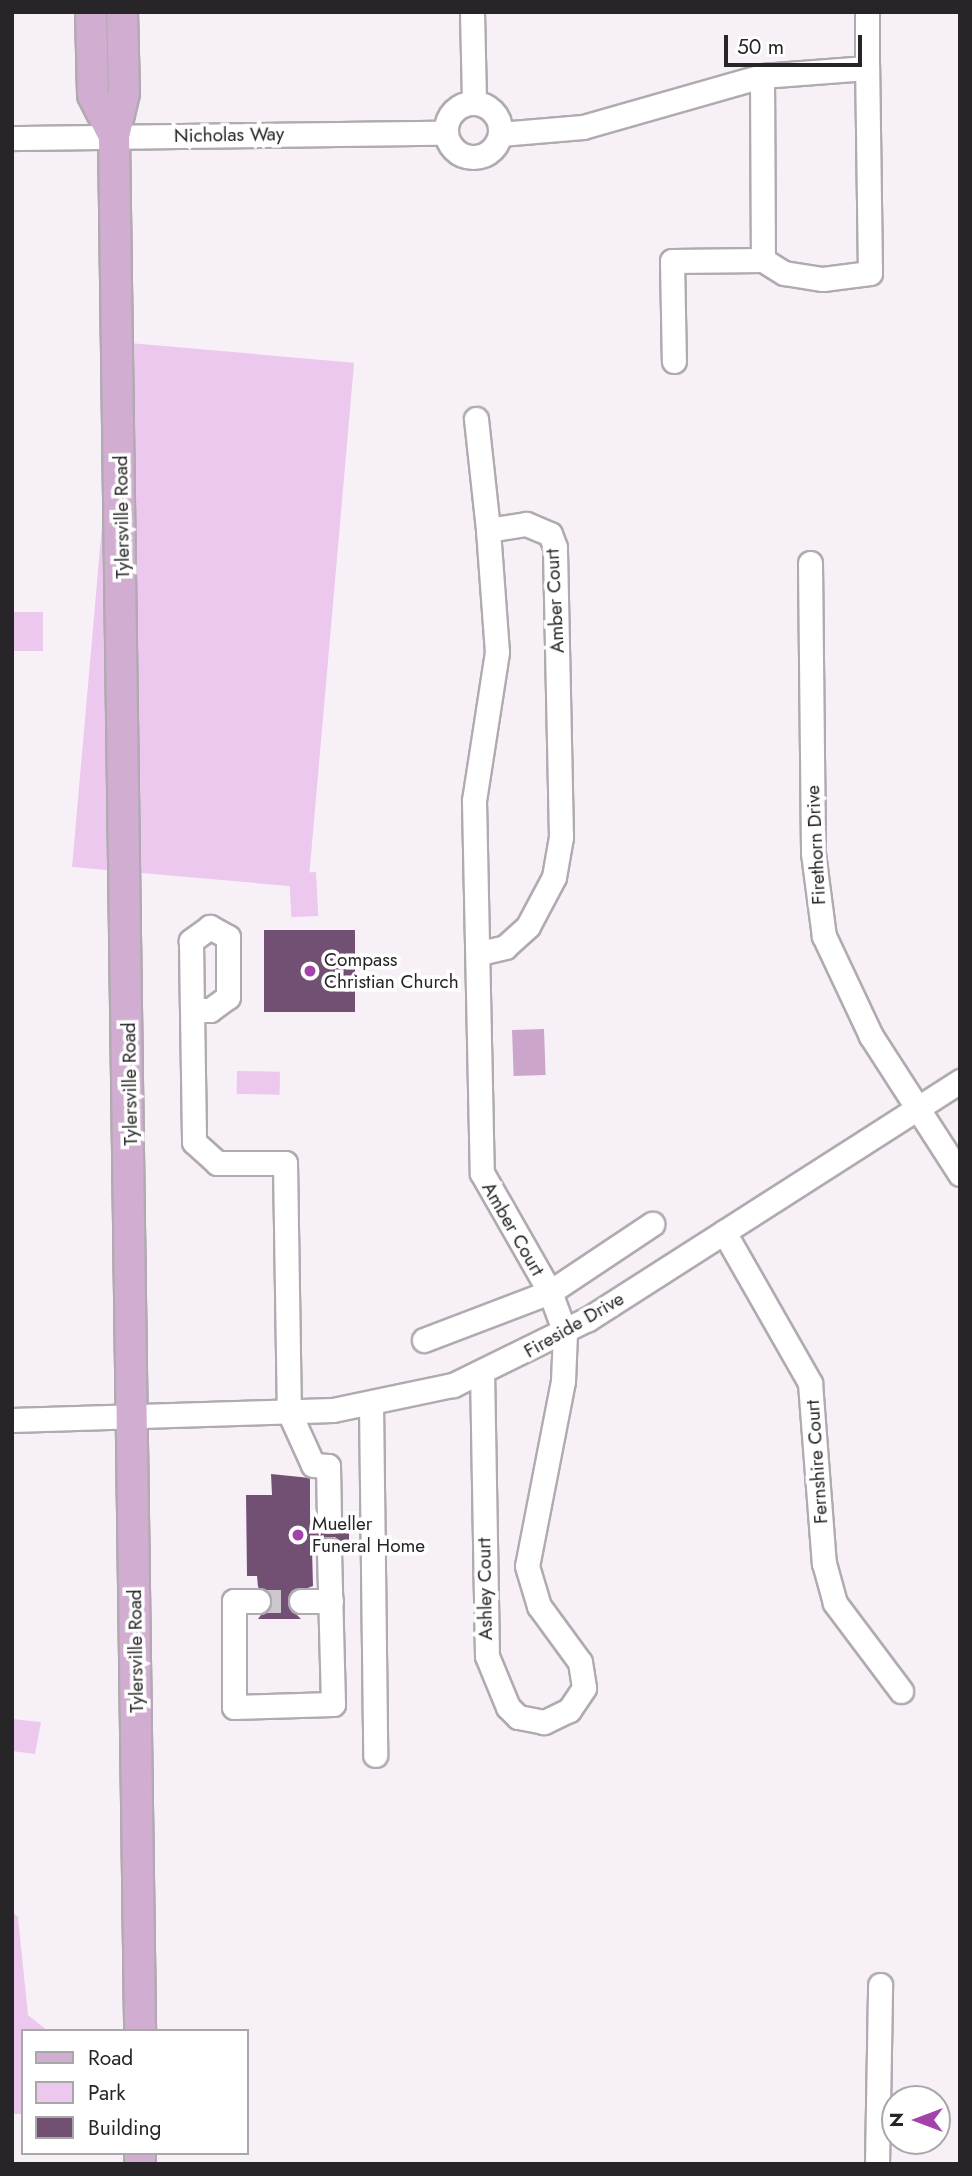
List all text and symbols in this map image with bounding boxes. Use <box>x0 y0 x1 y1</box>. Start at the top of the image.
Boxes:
scale bar <box>727 21 865 65</box>
text: 50 m <box>737 32 784 62</box>
street label: Nicholas Way <box>174 123 284 147</box>
street label: Tylersville Road <box>110 455 134 579</box>
street label: Amber Court <box>541 548 569 654</box>
street label: Firethorn Drive <box>801 785 831 905</box>
place label: Compass Christian Church <box>324 949 459 993</box>
marker: Compass Christian Church <box>302 963 318 979</box>
street label: Tylersville Road <box>118 1022 142 1146</box>
street label: Amber Court <box>477 1178 549 1280</box>
street label: Fireside Drive <box>520 1287 628 1363</box>
street label: Fernshire Court <box>801 1399 833 1525</box>
place label: Mueller Funeral Home <box>312 1513 425 1557</box>
marker: Mueller Funeral Home <box>290 1527 306 1543</box>
street label: Ashley Court <box>473 1538 497 1640</box>
street label: Tylersville Road <box>124 1589 148 1713</box>
legend <box>21 2029 248 2155</box>
text: Road <box>88 2043 133 2073</box>
text: Park <box>88 2078 125 2108</box>
north arrow <box>881 2085 951 2155</box>
text: N <box>883 2112 910 2128</box>
text: Building <box>88 2113 161 2143</box>

